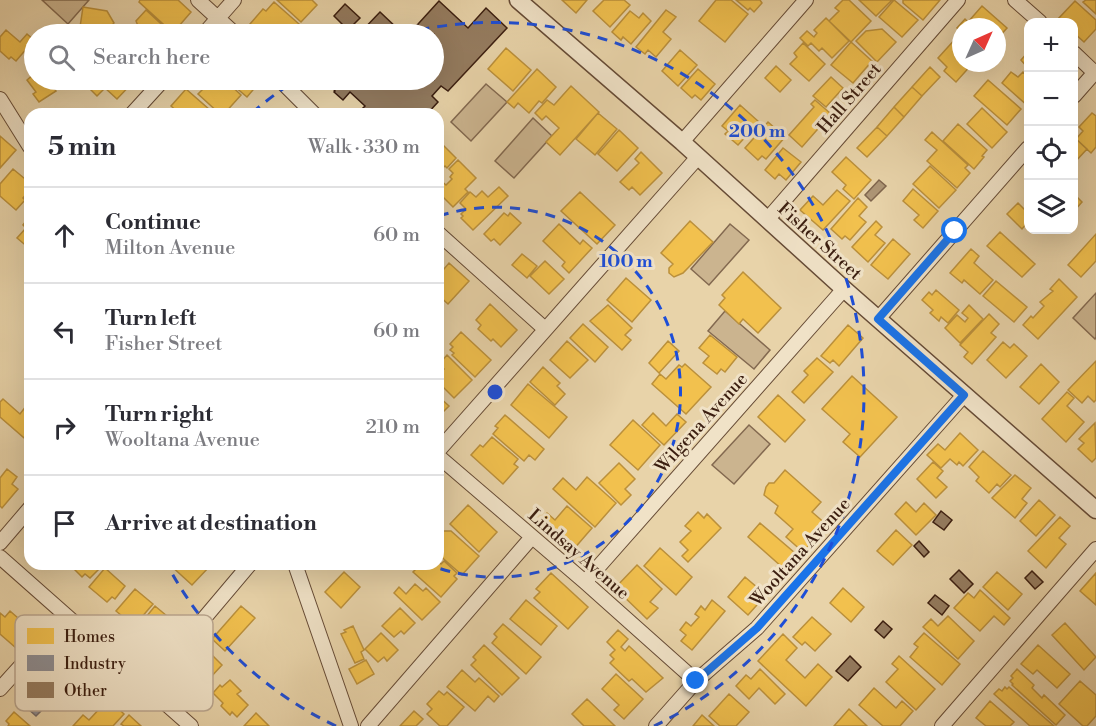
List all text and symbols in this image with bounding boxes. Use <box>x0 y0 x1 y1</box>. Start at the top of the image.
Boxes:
north arrow <box>952 18 1006 72</box>
map controls <box>1024 18 1078 234</box>
button: + <box>1024 18 1078 72</box>
search box <box>24 24 444 90</box>
icon: search <box>45 41 78 74</box>
text: Search here <box>93 44 210 71</box>
street label: Hall Street <box>812 58 887 139</box>
button: − <box>1024 72 1078 126</box>
text: 200 m <box>729 120 786 143</box>
button: locate <box>1024 126 1078 180</box>
text: 5 min <box>48 131 116 163</box>
text: Walk · 330 m <box>308 135 420 160</box>
button: layers <box>1024 180 1078 234</box>
street label: Fisher Street <box>773 197 867 286</box>
text: Continue <box>105 209 201 236</box>
route start <box>941 217 967 243</box>
icon: ahead <box>48 219 81 252</box>
text: 60 m <box>373 223 420 248</box>
text: Milton Avenue <box>105 236 235 261</box>
text: 100 m <box>599 250 653 273</box>
text: Turn left <box>105 305 196 332</box>
icon: left <box>48 315 81 348</box>
text: 60 m <box>373 319 420 344</box>
text: Fisher Street <box>105 332 222 357</box>
street label: Wilgena Avenue <box>649 368 753 479</box>
centre of rings <box>485 382 505 402</box>
text: Turn right <box>105 401 213 428</box>
icon: right <box>48 411 81 444</box>
text: 210 m <box>365 415 420 440</box>
text: Wooltana Avenue <box>105 428 260 453</box>
street label: Wooltana Avenue <box>745 493 856 613</box>
street label: Lindsay Avenue <box>523 504 634 605</box>
icon: arrive <box>48 507 81 540</box>
text: Arrive at destination <box>105 510 317 537</box>
legend <box>15 615 213 711</box>
text: Homes <box>64 627 115 647</box>
text: Industry <box>64 654 126 674</box>
route end <box>682 667 708 693</box>
text: Other <box>64 681 107 701</box>

